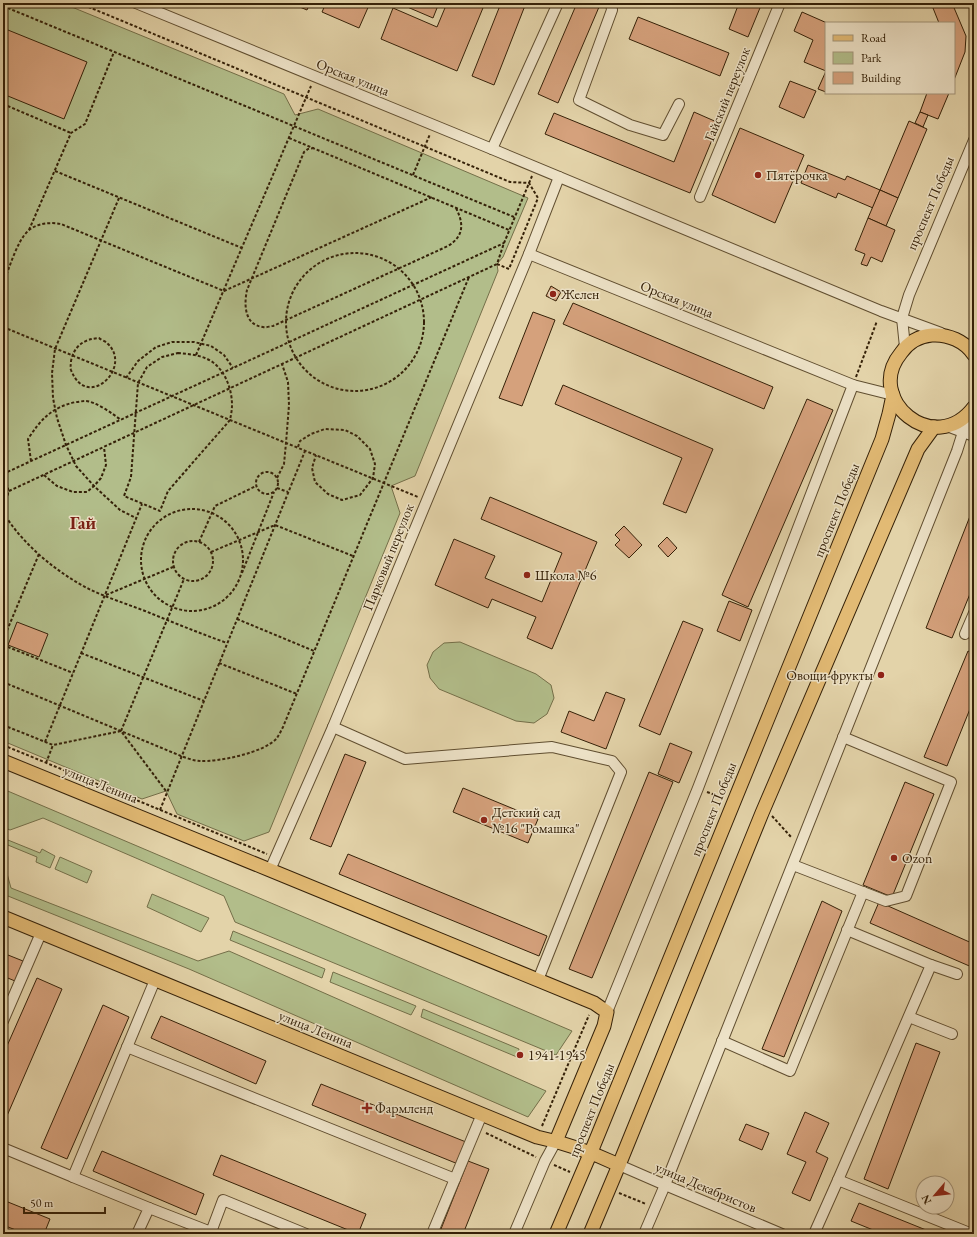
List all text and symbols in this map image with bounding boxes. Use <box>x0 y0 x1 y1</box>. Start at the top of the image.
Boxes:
legend <box>825 22 955 94</box>
text: Road <box>861 30 887 46</box>
street label: Гайский переулок <box>700 44 754 144</box>
text: Park <box>861 50 882 66</box>
street label: Орская улица <box>314 54 393 100</box>
text: Building <box>861 70 902 86</box>
street label: проспект Победы <box>902 153 958 253</box>
place label: Пятёрочка <box>766 166 828 184</box>
marker: Пятёрочка <box>753 170 763 180</box>
street label: Орская улица <box>638 276 717 322</box>
place label: Желен <box>560 285 599 303</box>
marker: Желен <box>548 289 558 299</box>
street label: проспект Победы <box>809 460 863 560</box>
street label: Парковый переулок <box>358 501 418 613</box>
district label: Гай <box>70 511 97 534</box>
place label: Школа №6 <box>535 566 597 584</box>
marker: Школа №6 <box>522 570 532 580</box>
place label: Овощи-фрукты <box>786 666 873 684</box>
marker: Овощи-фрукты <box>876 670 886 680</box>
street label: проспект Победы <box>686 759 740 859</box>
street label: улица Ленина <box>61 761 141 807</box>
place label: Детский сад №16 "Ромашка" <box>492 803 580 837</box>
marker: Детский сад №16 "Ромашка" <box>479 815 489 825</box>
place label: Ozon <box>902 849 933 867</box>
marker: Ozon <box>889 853 899 863</box>
street label: улица Ленина <box>276 1006 356 1052</box>
place label: 1941-1945 <box>528 1046 586 1064</box>
marker: 1941-1945 <box>515 1050 525 1060</box>
street label: проспект Победы <box>564 1060 618 1160</box>
place label: Фармленд <box>375 1099 434 1117</box>
marker: Фармленд <box>362 1103 372 1113</box>
street label: улица Декабристов <box>653 1158 759 1216</box>
north arrow <box>915 1175 955 1215</box>
scale bar <box>24 1189 105 1215</box>
text: N <box>918 1192 934 1207</box>
text: 50 m <box>30 1195 54 1211</box>

